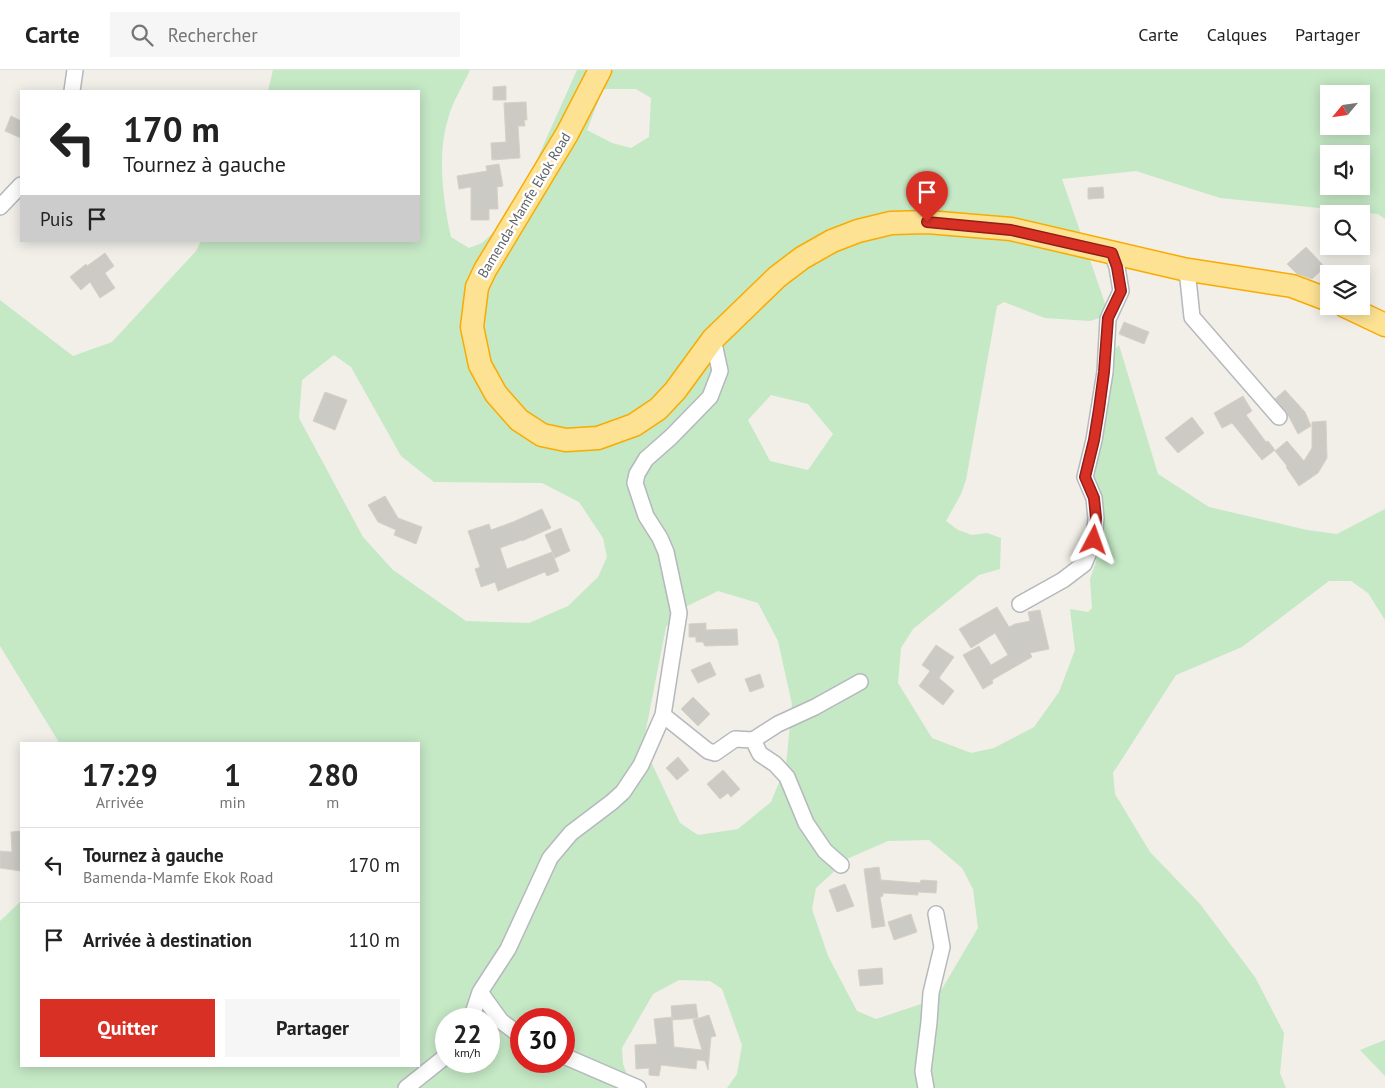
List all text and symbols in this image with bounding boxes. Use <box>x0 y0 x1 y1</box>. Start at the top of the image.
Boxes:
search box <box>110 12 460 57</box>
text: Carte <box>25 19 80 50</box>
icon: search <box>128 21 156 49</box>
text: Rechercher <box>168 23 258 47</box>
text: Carte <box>1138 23 1179 46</box>
text: Calques <box>1207 23 1267 46</box>
text: Partager <box>1295 23 1360 46</box>
north arrow <box>1320 85 1370 135</box>
map controls <box>1320 85 1370 315</box>
text: 170 m <box>123 106 220 152</box>
icon: left <box>40 110 105 175</box>
street label: Bamenda-Mamfe Ekok Road <box>473 129 575 281</box>
button: sound <box>1320 145 1370 195</box>
text: Tournez à gauche <box>123 150 286 178</box>
pin <box>906 171 948 222</box>
icon: arrive <box>913 178 941 206</box>
icon: arrive <box>83 205 111 233</box>
button: search <box>1320 205 1370 255</box>
text: Puis <box>40 207 73 231</box>
button: layers <box>1320 265 1370 315</box>
position arrow <box>1067 513 1119 565</box>
text: 17:29 <box>82 755 158 794</box>
text: 1 <box>224 755 241 794</box>
text: 280 <box>307 755 358 794</box>
text: Arrivée <box>96 792 144 812</box>
text: min <box>220 792 246 812</box>
text: m <box>326 792 339 812</box>
text: Tournez à gauche <box>83 843 224 867</box>
icon: left <box>40 851 68 879</box>
text: 170 m <box>348 853 400 877</box>
text: Bamenda-Mamfe Ekok Road <box>83 867 273 887</box>
icon: arrive <box>40 926 68 954</box>
text: Arrivée à destination <box>83 928 252 952</box>
text: 110 m <box>348 928 400 952</box>
button: Quitter <box>40 999 215 1057</box>
button: Partager <box>225 999 400 1057</box>
speed limit sign: 30 <box>510 1008 575 1073</box>
text: 22 <box>453 1018 482 1050</box>
text: km/h <box>454 1045 481 1060</box>

